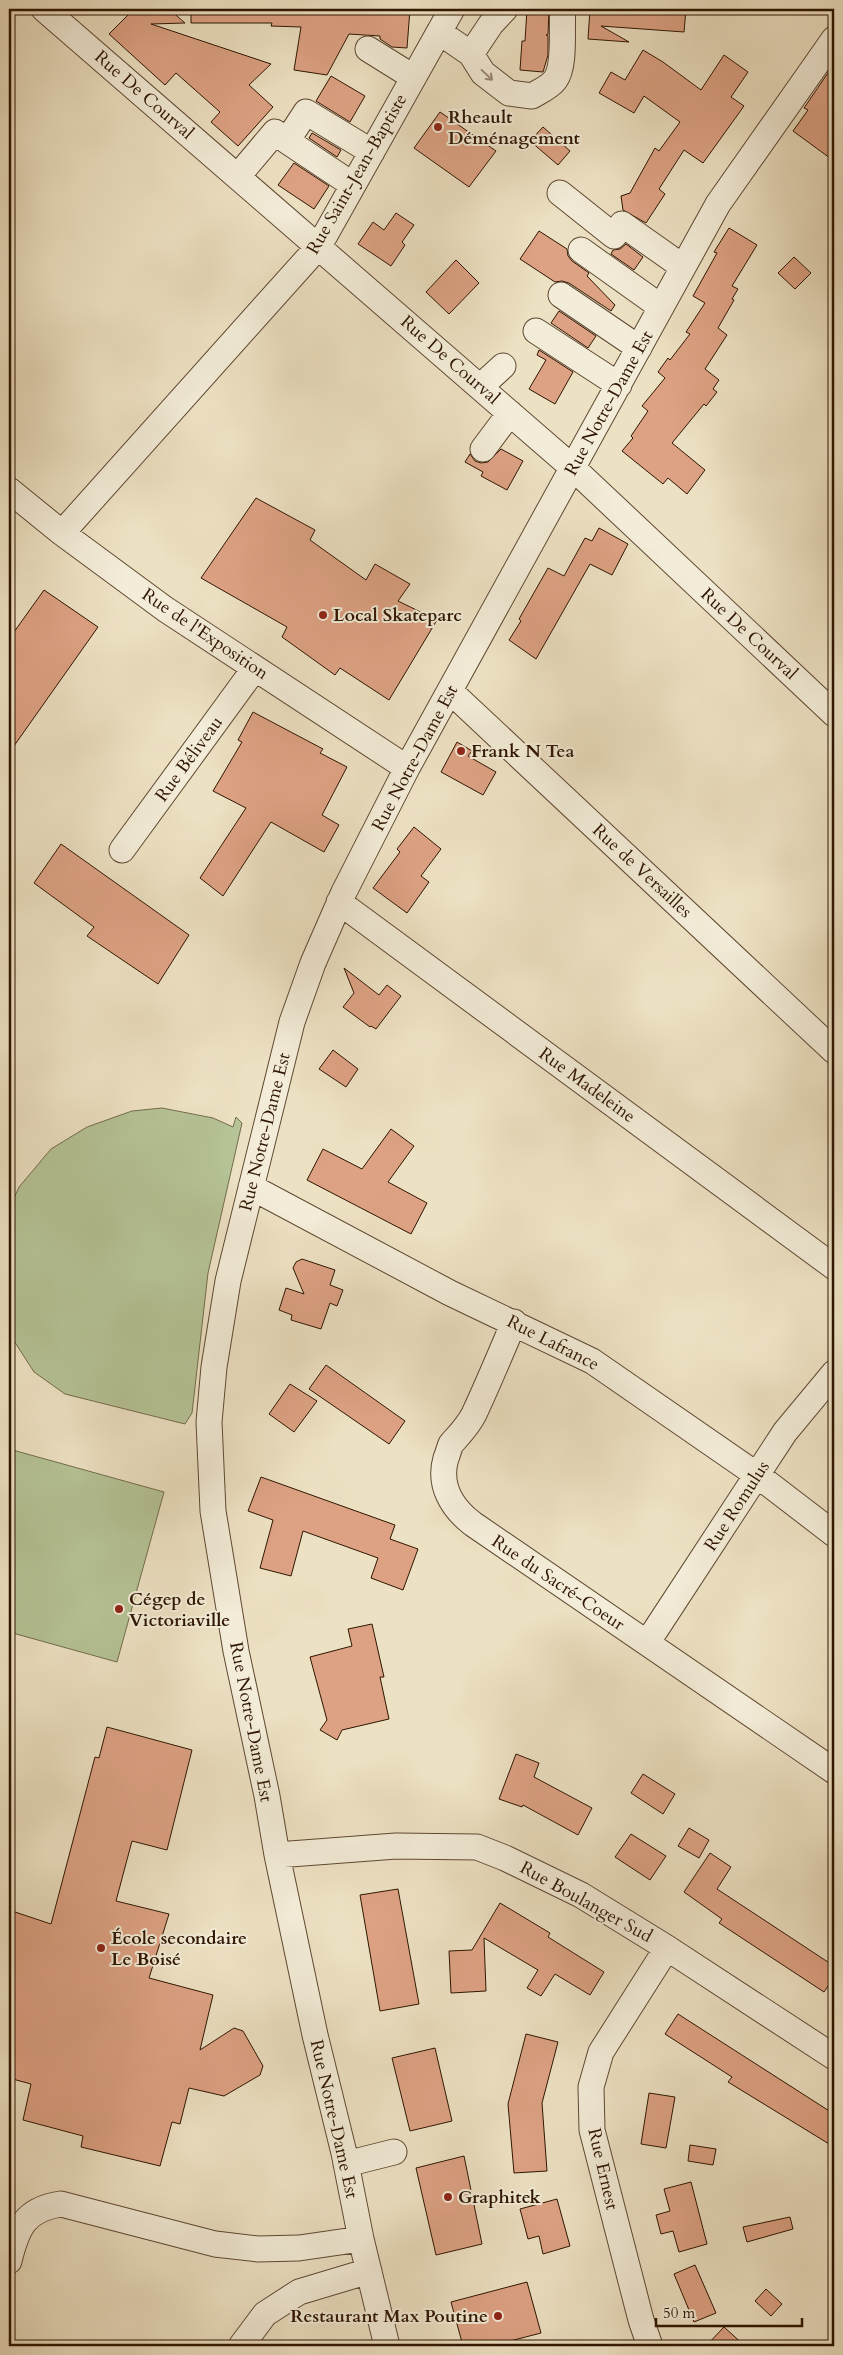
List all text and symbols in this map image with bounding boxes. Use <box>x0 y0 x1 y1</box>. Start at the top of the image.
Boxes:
street label: Rue De Courval <box>89 45 199 146</box>
one-way arrow <box>481 69 494 81</box>
street label: Rue Saint-Jean-Baptiste <box>301 89 413 259</box>
place label: Rheault Déménagement <box>448 105 580 151</box>
marker: Rheault Déménagement <box>432 121 444 133</box>
street label: Rue De Courval <box>395 310 505 411</box>
street label: Rue Notre-Dame Est <box>559 326 659 480</box>
street label: Rue de l'Exposition <box>137 582 274 686</box>
street label: Rue De Courval <box>695 582 803 686</box>
place label: Local Skateparc <box>333 603 462 628</box>
marker: Local Skateparc <box>317 609 329 621</box>
street label: Rue Notre-Dame Est <box>366 680 464 836</box>
street label: Rue Béliveau <box>149 711 229 807</box>
place label: Frank N Tea <box>471 739 574 764</box>
marker: Frank N Tea <box>455 745 467 757</box>
street label: Rue de Versailles <box>587 818 697 924</box>
street label: Rue Madeleine <box>534 1041 640 1129</box>
street label: Rue Notre-Dame Est <box>233 1050 297 1214</box>
street label: Rue Lafrance <box>503 1309 603 1377</box>
street label: Rue Romulus <box>698 1456 776 1556</box>
street label: Rue du Sacré-Coeur <box>487 1529 630 1637</box>
place label: Cégep de Victoriaville <box>129 1587 230 1633</box>
marker: Cégep de Victoriaville <box>113 1603 125 1615</box>
street label: Rue Notre-Dame Est <box>223 1640 279 1804</box>
street label: Rue Boulanger Sud <box>515 1855 657 1949</box>
place label: École secondaire Le Boisé <box>111 1926 247 1972</box>
marker: École secondaire Le Boisé <box>95 1942 107 1954</box>
street label: Rue Notre-Dame Est <box>304 2037 365 2201</box>
street label: Rue Ernest <box>581 2126 625 2213</box>
place label: Graphitek <box>458 2185 542 2210</box>
marker: Graphitek <box>442 2191 454 2203</box>
scale bar <box>656 2295 802 2327</box>
text: 50 m <box>663 2303 695 2323</box>
place label: Restaurant Max Poutine <box>290 2304 488 2329</box>
marker: Restaurant Max Poutine <box>492 2310 504 2322</box>

